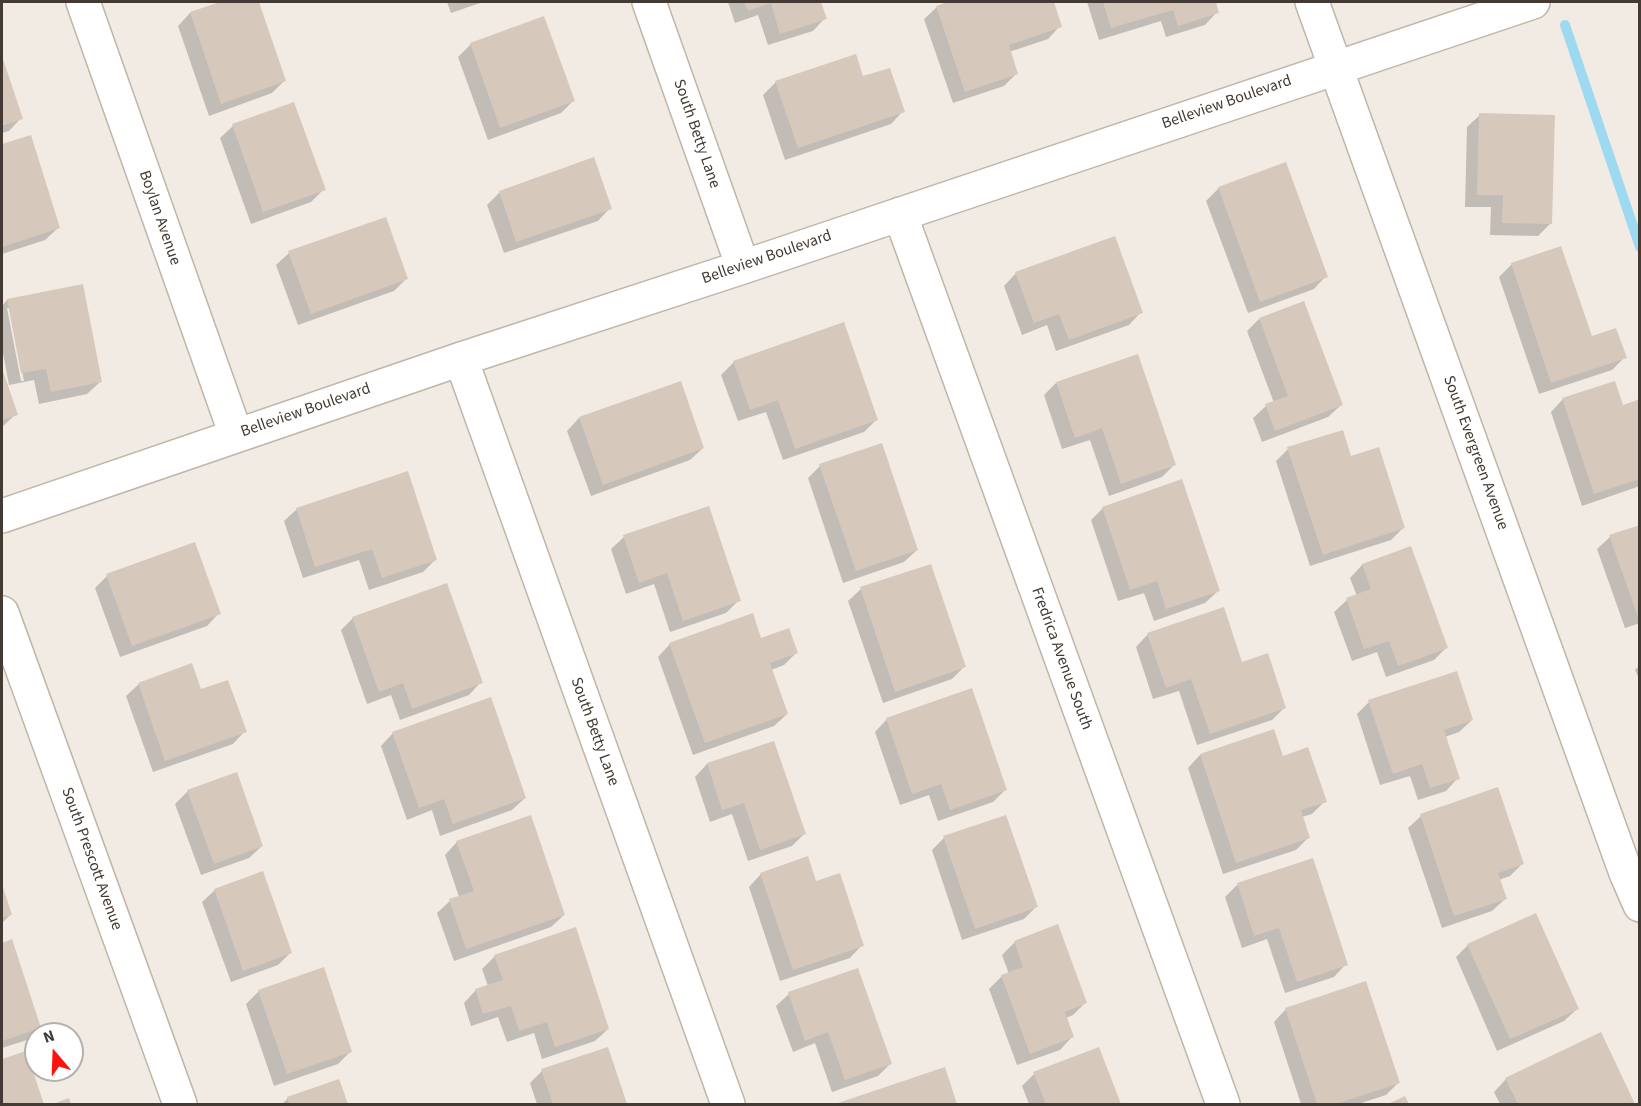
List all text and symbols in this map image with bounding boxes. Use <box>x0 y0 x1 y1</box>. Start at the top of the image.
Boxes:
street label: Belleview Boulevard <box>1160 72 1294 134</box>
street label: South Betty Lane <box>668 77 724 191</box>
street label: Boylan Avenue <box>134 168 184 268</box>
street label: Belleview Boulevard <box>700 227 834 289</box>
street label: South Evergreen Avenue <box>1438 373 1512 533</box>
street label: Belleview Boulevard <box>239 380 373 442</box>
street label: Fredrica Avenue South <box>1026 585 1096 733</box>
street label: South Betty Lane <box>565 675 623 789</box>
street label: South Prescott Avenue <box>56 785 126 933</box>
north arrow <box>24 1022 84 1082</box>
text: N <box>40 1025 57 1049</box>

